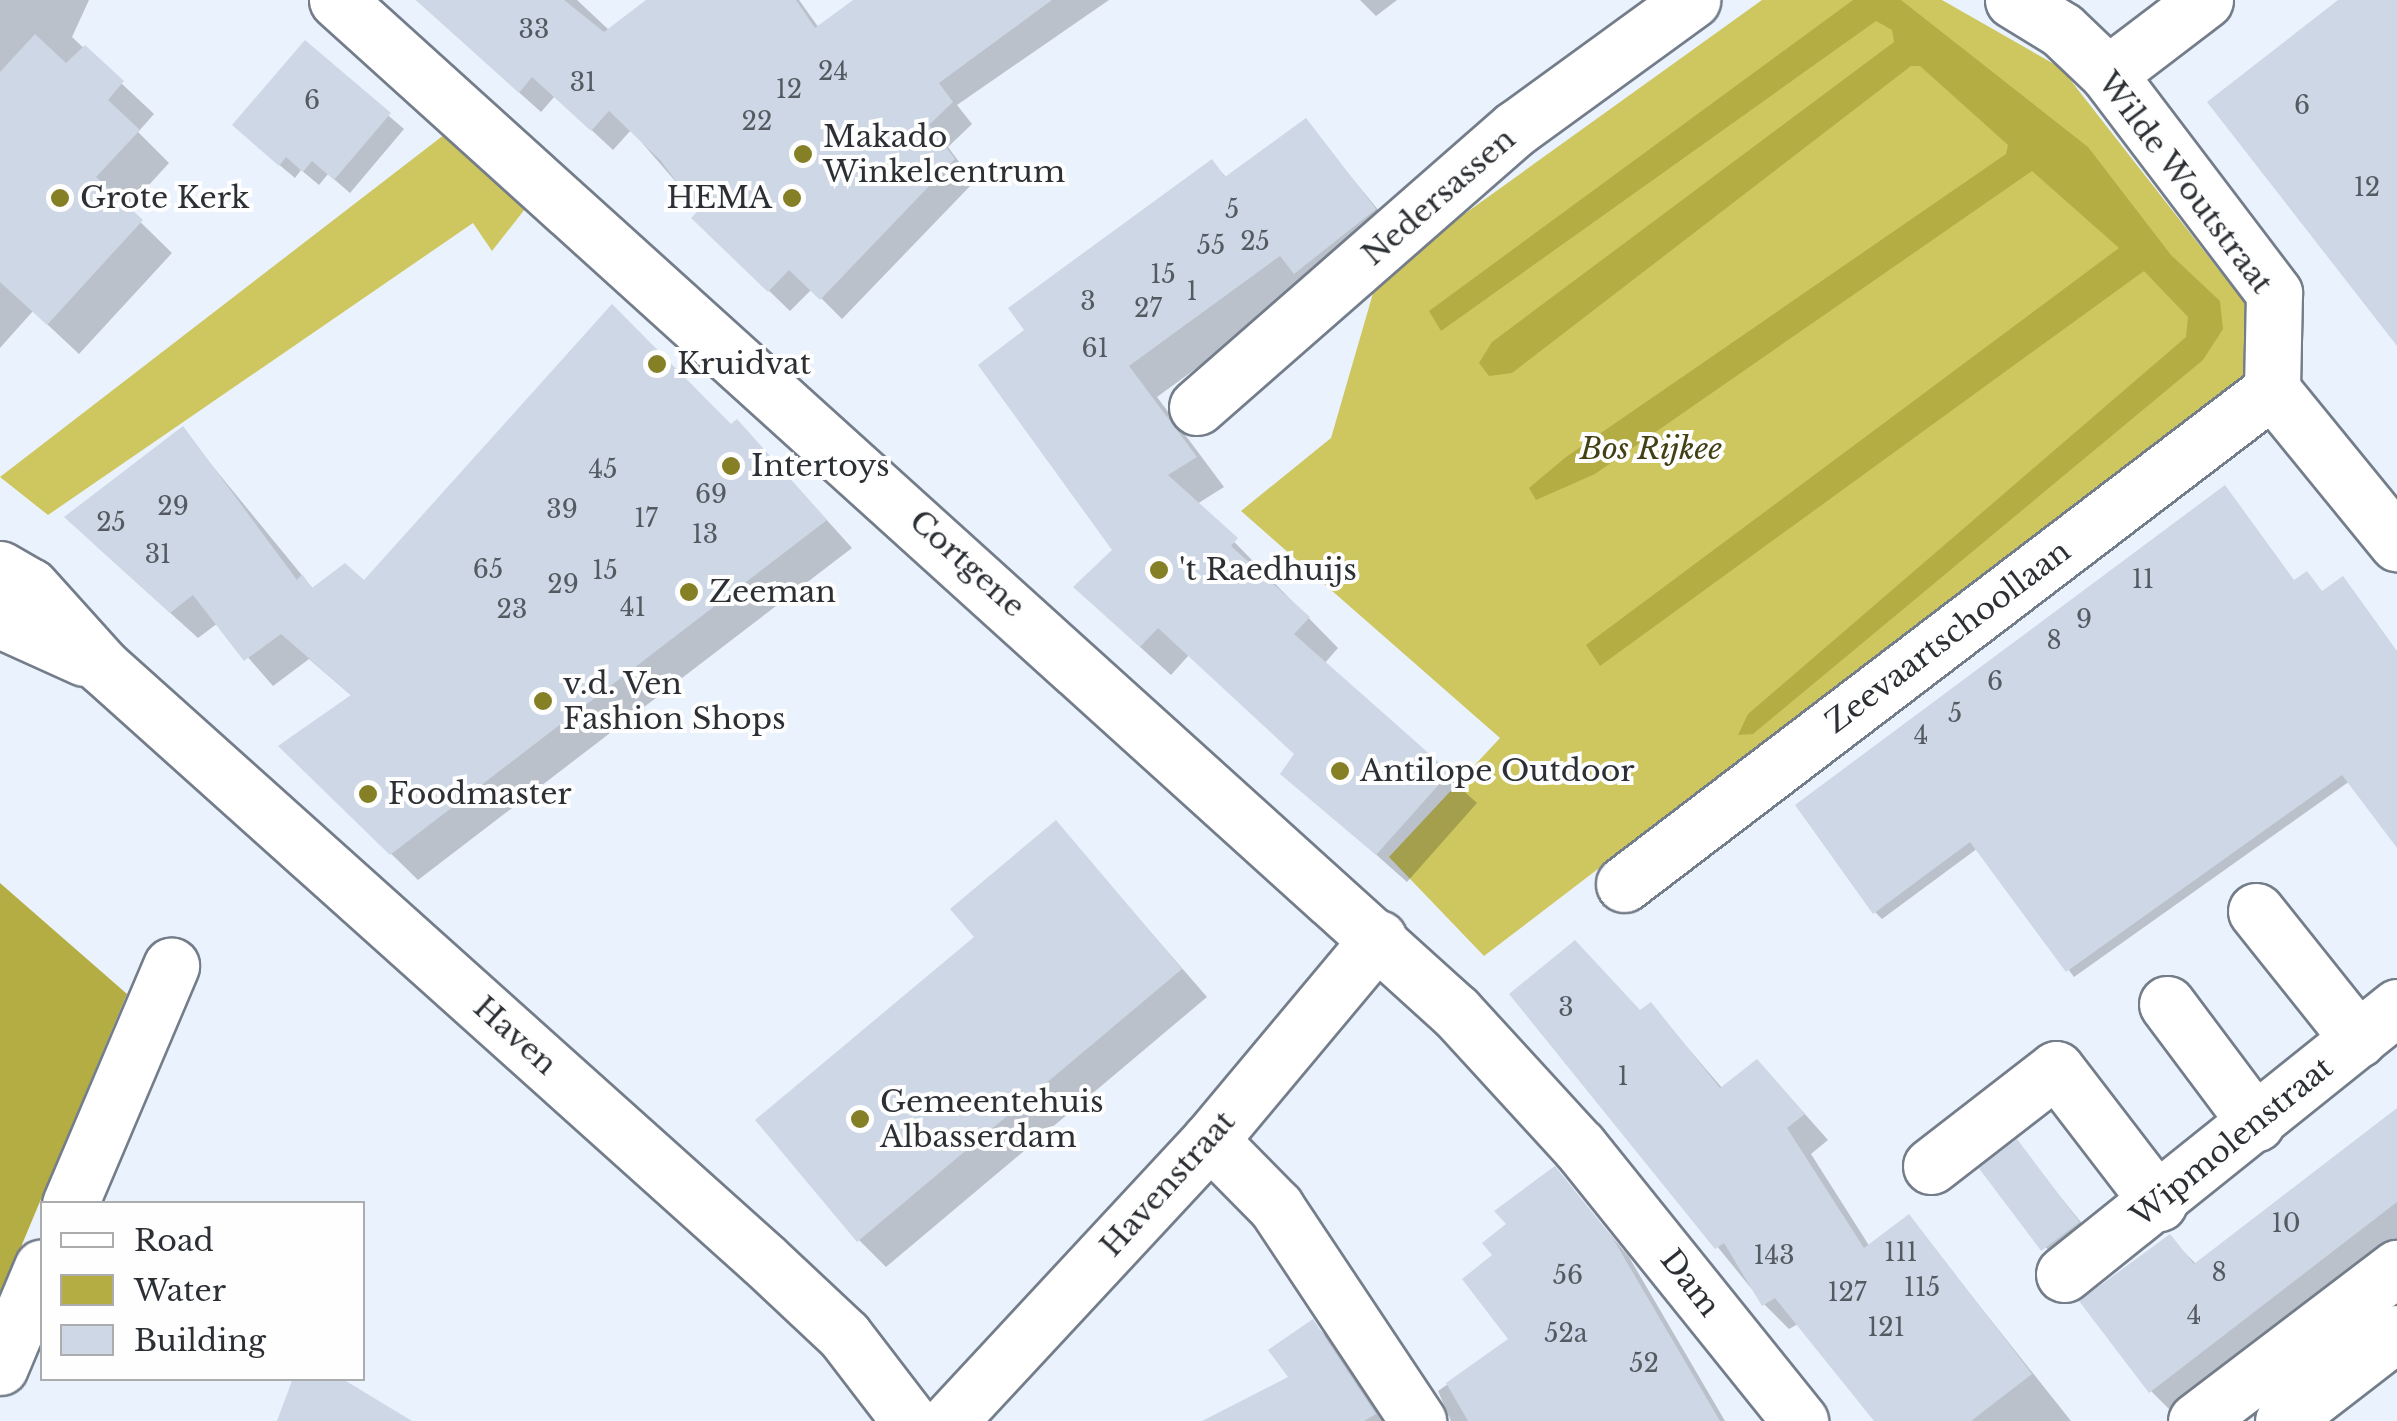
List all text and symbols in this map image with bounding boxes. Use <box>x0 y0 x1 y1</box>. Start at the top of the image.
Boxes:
house number: 33 <box>519 15 549 45</box>
house number: 24 <box>818 57 848 87</box>
street label: Wilde Woutstraat <box>2090 65 2280 301</box>
house number: 31 <box>570 68 596 98</box>
house number: 12 <box>776 75 802 105</box>
house number: 6 <box>304 86 320 116</box>
house number: 6 <box>2294 91 2310 121</box>
house number: 22 <box>742 107 772 137</box>
place label: Makado Winkelcentrum <box>823 119 1065 190</box>
street label: Nedersassen <box>1355 121 1523 273</box>
marker: Makado Winkelcentrum <box>792 143 814 165</box>
house number: 12 <box>2354 173 2380 203</box>
place label: Grote Kerk <box>80 180 250 216</box>
place label: HEMA <box>667 180 772 216</box>
marker: Grote Kerk <box>49 187 71 209</box>
marker: HEMA <box>781 187 803 209</box>
house number: 5 <box>1225 195 1239 225</box>
house number: 25 <box>1240 227 1270 257</box>
house number: 55 <box>1197 231 1225 261</box>
house number: 15 <box>1150 260 1176 290</box>
house number: 1 <box>1186 277 1198 307</box>
house number: 3 <box>1080 287 1096 317</box>
house number: 27 <box>1134 294 1162 324</box>
house number: 61 <box>1081 334 1109 364</box>
place label: Kruidvat <box>677 346 811 382</box>
marker: Kruidvat <box>646 353 668 375</box>
park label: Bos Rijkee <box>1580 431 1722 467</box>
place label: Intertoys <box>751 448 890 484</box>
house number: 45 <box>589 455 617 485</box>
marker: Intertoys <box>720 455 742 477</box>
house number: 69 <box>695 480 727 510</box>
house number: 29 <box>157 492 189 522</box>
house number: 39 <box>546 495 578 525</box>
street label: Cortgene <box>902 503 1032 625</box>
house number: 17 <box>634 504 658 534</box>
house number: 25 <box>96 508 126 538</box>
house number: 13 <box>692 520 718 550</box>
street label: Zeevaartschoollaan <box>1819 533 2077 741</box>
house number: 31 <box>145 540 171 570</box>
place label: 't Raedhuijs <box>1179 552 1357 588</box>
house number: 65 <box>473 555 503 585</box>
house number: 15 <box>592 556 618 586</box>
marker: 't Raedhuijs <box>1148 559 1170 581</box>
house number: 11 <box>2132 565 2154 595</box>
house number: 29 <box>547 570 579 600</box>
place label: Zeeman <box>709 574 836 610</box>
marker: Zeeman <box>678 581 700 603</box>
house number: 41 <box>620 593 646 623</box>
house number: 23 <box>497 595 527 625</box>
house number: 9 <box>2076 605 2092 635</box>
house number: 8 <box>2046 626 2062 656</box>
place label: v.d. Ven Fashion Shops <box>563 666 786 736</box>
house number: 6 <box>1987 667 2003 697</box>
marker: v.d. Ven Fashion Shops <box>532 690 554 712</box>
house number: 5 <box>1948 699 1962 729</box>
house number: 4 <box>1914 721 1928 751</box>
place label: Antilope Outdoor <box>1360 753 1635 789</box>
marker: Antilope Outdoor <box>1329 760 1351 782</box>
place label: Foodmaster <box>388 776 572 812</box>
marker: Foodmaster <box>357 783 379 805</box>
street label: Haven <box>466 989 564 1083</box>
house number: 3 <box>1558 993 1574 1023</box>
street label: Wipmolenstraat <box>2124 1050 2340 1234</box>
house number: 1 <box>1617 1062 1629 1092</box>
place label: Gemeentehuis Albasserdam <box>880 1084 1104 1154</box>
street label: Havenstraat <box>1093 1104 1243 1264</box>
marker: Gemeentehuis Albasserdam <box>849 1108 871 1130</box>
legend <box>40 1201 365 1381</box>
house number: 10 <box>2272 1209 2300 1239</box>
text: Road <box>134 1222 214 1259</box>
house number: 111 <box>1884 1238 1918 1268</box>
house number: 143 <box>1753 1241 1795 1271</box>
street label: Dam <box>1653 1242 1727 1324</box>
house number: 8 <box>2211 1258 2227 1288</box>
house number: 56 <box>1553 1261 1583 1291</box>
text: Water <box>134 1272 226 1309</box>
house number: 115 <box>1904 1273 1940 1303</box>
house number: 127 <box>1827 1278 1867 1308</box>
house number: 4 <box>2187 1301 2201 1331</box>
house number: 121 <box>1867 1313 1905 1343</box>
house number: 52a <box>1544 1319 1588 1349</box>
text: Building <box>134 1322 266 1359</box>
house number: 52 <box>1629 1349 1659 1379</box>

